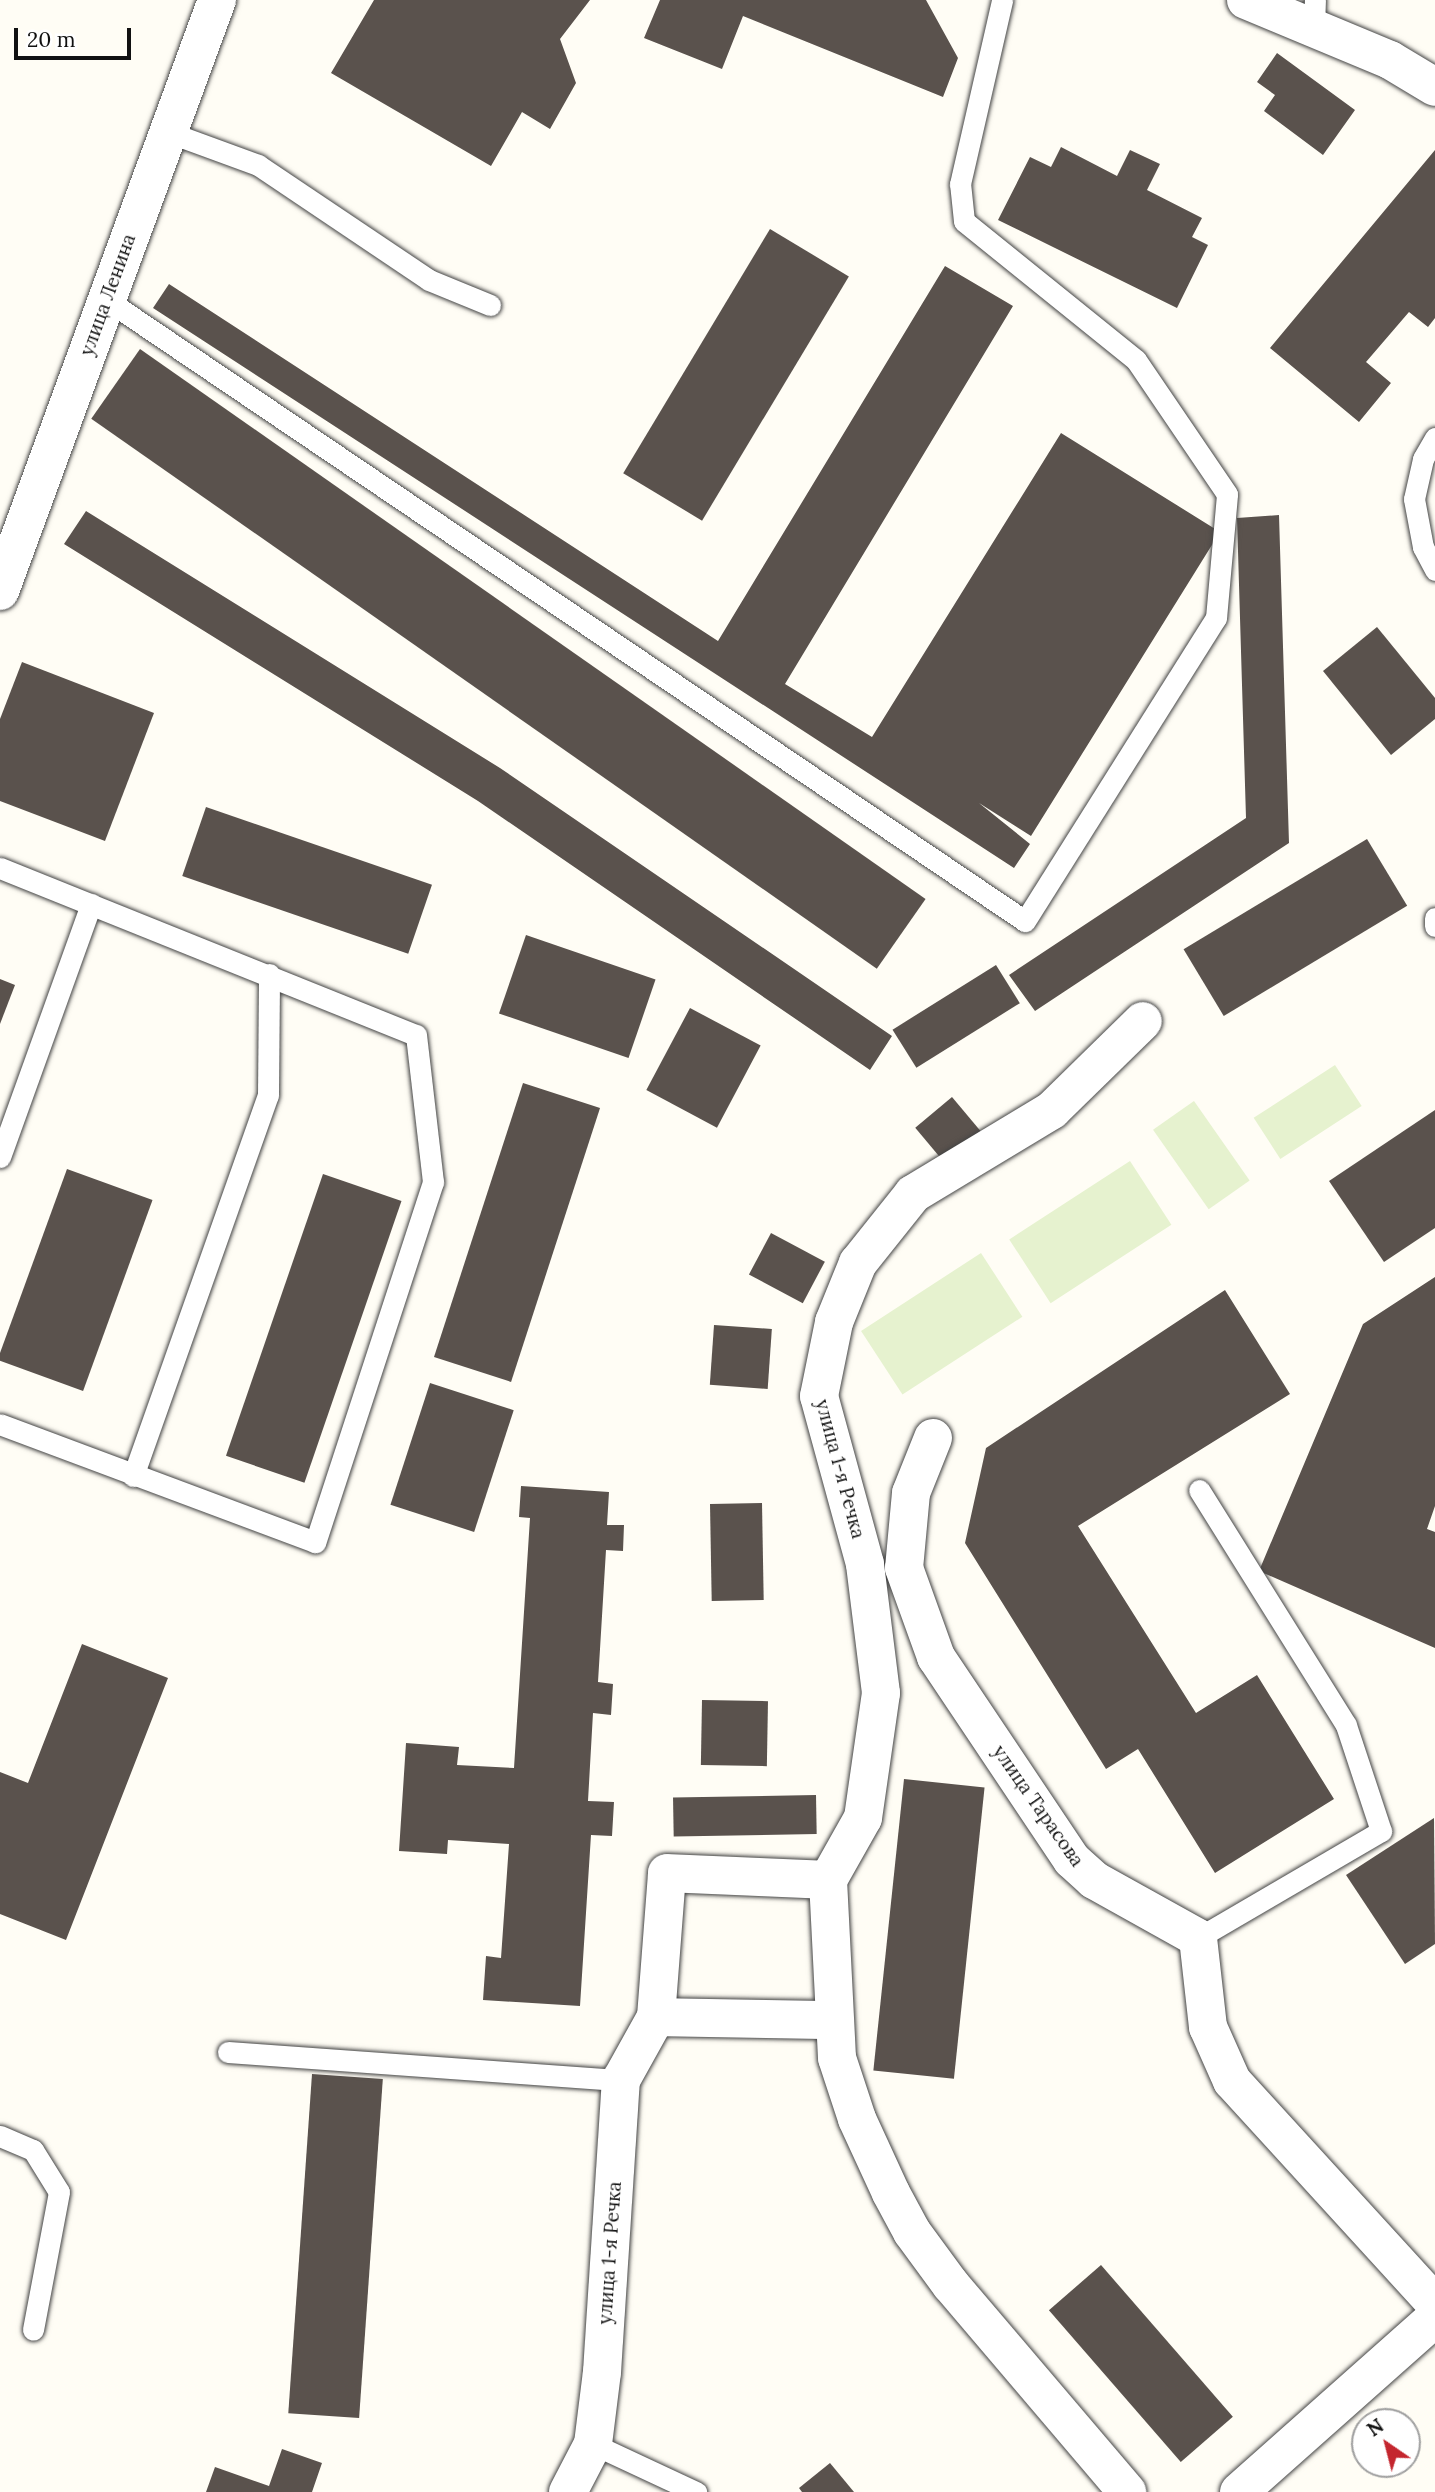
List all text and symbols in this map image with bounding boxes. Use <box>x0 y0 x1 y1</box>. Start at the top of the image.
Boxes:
scale bar <box>18 14 135 58</box>
text: 20 m <box>27 26 76 53</box>
street label: улица Ленина <box>75 231 141 359</box>
street label: улица 1-я Речка <box>810 1397 870 1541</box>
street label: улица Тарасова <box>988 1741 1088 1871</box>
street label: улица 1-я Речка <box>594 2181 626 2325</box>
north arrow <box>1351 2408 1421 2478</box>
text: N <box>1362 2413 1388 2441</box>

